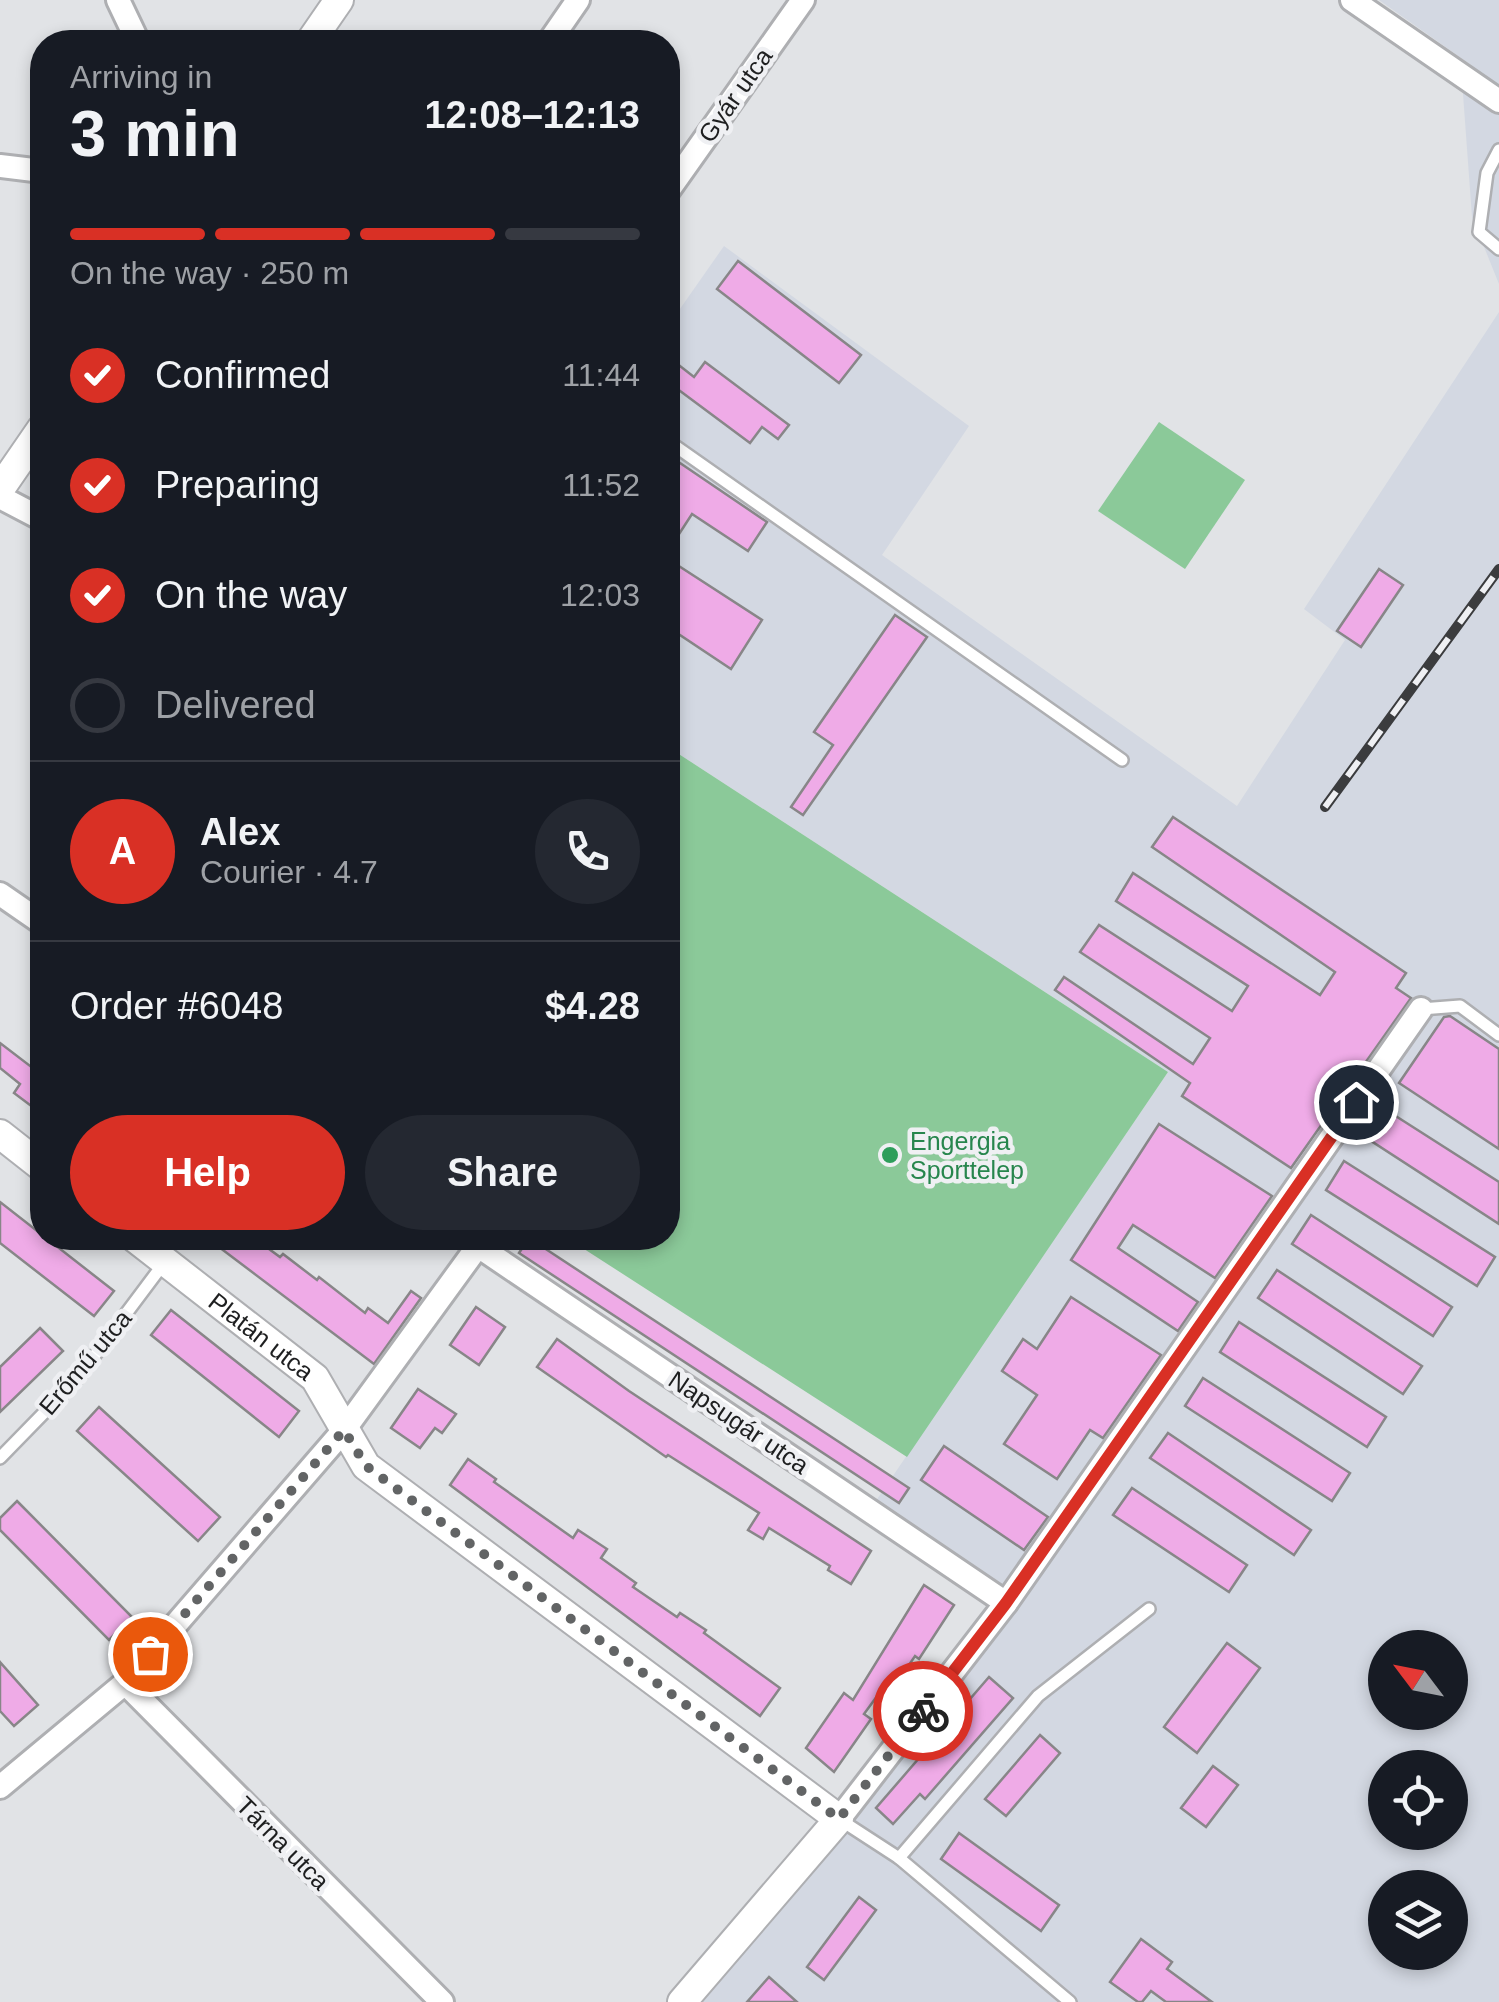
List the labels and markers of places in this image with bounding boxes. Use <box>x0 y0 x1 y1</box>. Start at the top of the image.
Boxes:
pin <box>1314 1060 1399 1145</box>
place label: Engergia Sporttelep <box>910 1127 1024 1184</box>
marker: Engergia Sporttelep <box>879 1144 901 1166</box>
pin <box>108 1612 193 1697</box>

